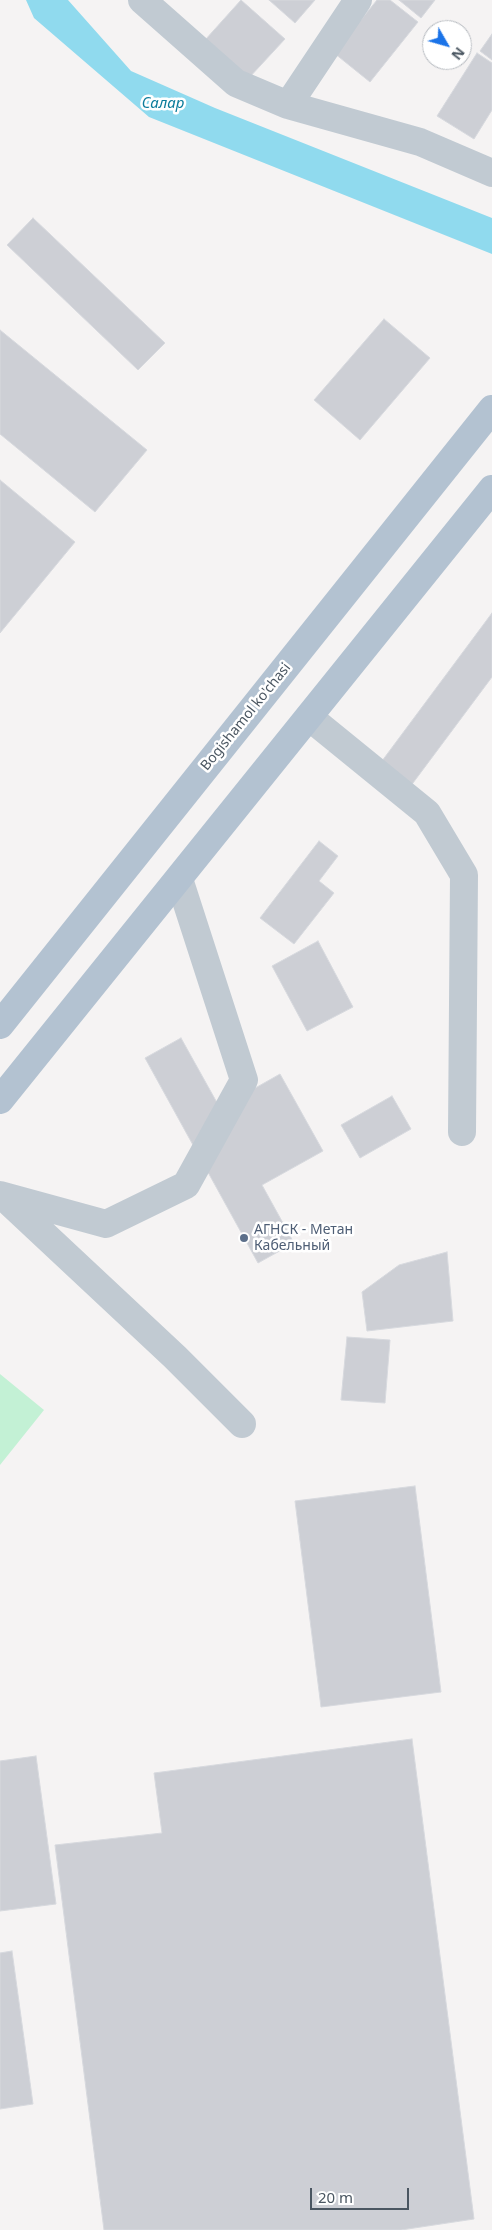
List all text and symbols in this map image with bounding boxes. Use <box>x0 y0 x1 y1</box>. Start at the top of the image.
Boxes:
north arrow <box>422 20 472 70</box>
text: N <box>447 44 469 64</box>
water label: Салар <box>142 95 184 113</box>
street label: Bogishamol ko'chasi <box>197 660 295 774</box>
place label: АГНСК - Метан Кабельный <box>254 1222 353 1254</box>
marker: АГНСК - Метан Кабельный <box>238 1232 250 1244</box>
scale bar <box>312 2178 411 2210</box>
text: 20 m <box>318 2187 353 2207</box>

